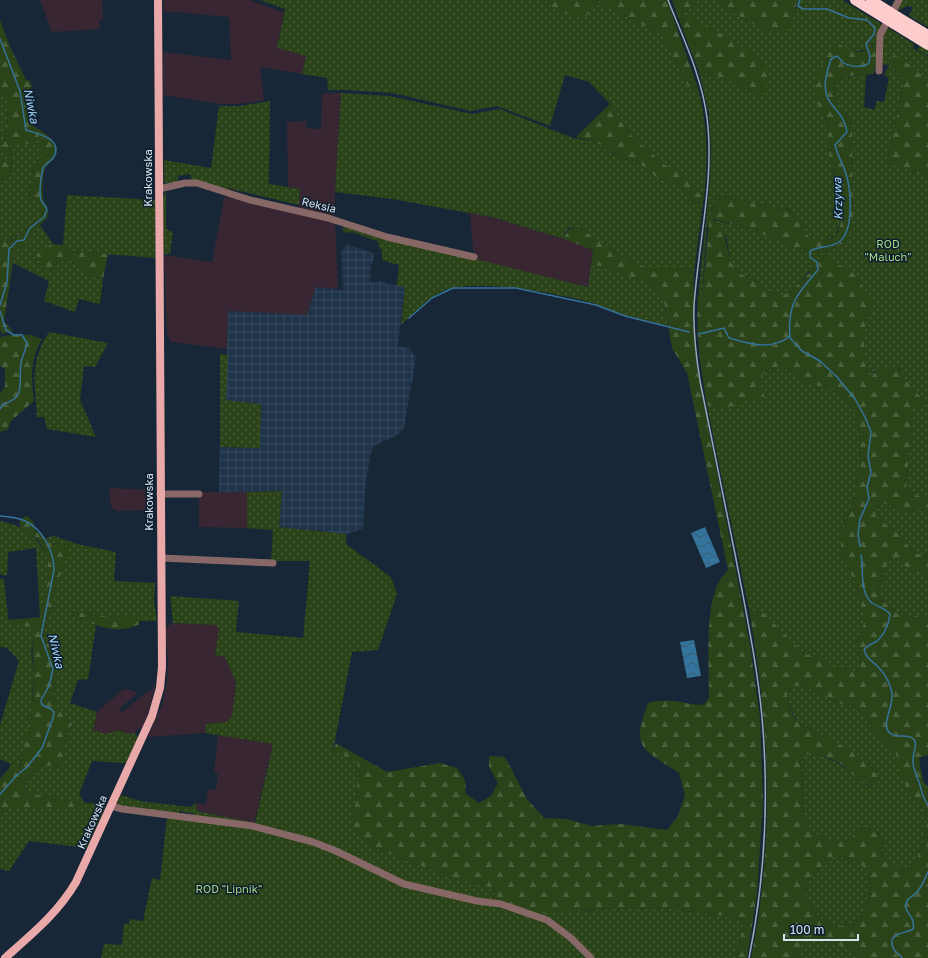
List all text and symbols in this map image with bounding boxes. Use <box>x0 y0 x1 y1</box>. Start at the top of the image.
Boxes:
water label: Niwka <box>20 87 43 126</box>
street label: Krakowska <box>141 149 154 207</box>
water label: Krzywa <box>829 176 846 221</box>
street label: Reksia <box>301 194 338 215</box>
park label: ROD "Maluch" <box>864 237 912 263</box>
street label: Krakowska <box>142 473 155 531</box>
water label: Niwka <box>45 632 68 671</box>
street label: Krakowska <box>74 793 109 851</box>
park label: ROD "Lipnik" <box>196 882 262 895</box>
scale bar <box>784 916 858 942</box>
text: 100 m <box>790 922 824 937</box>

